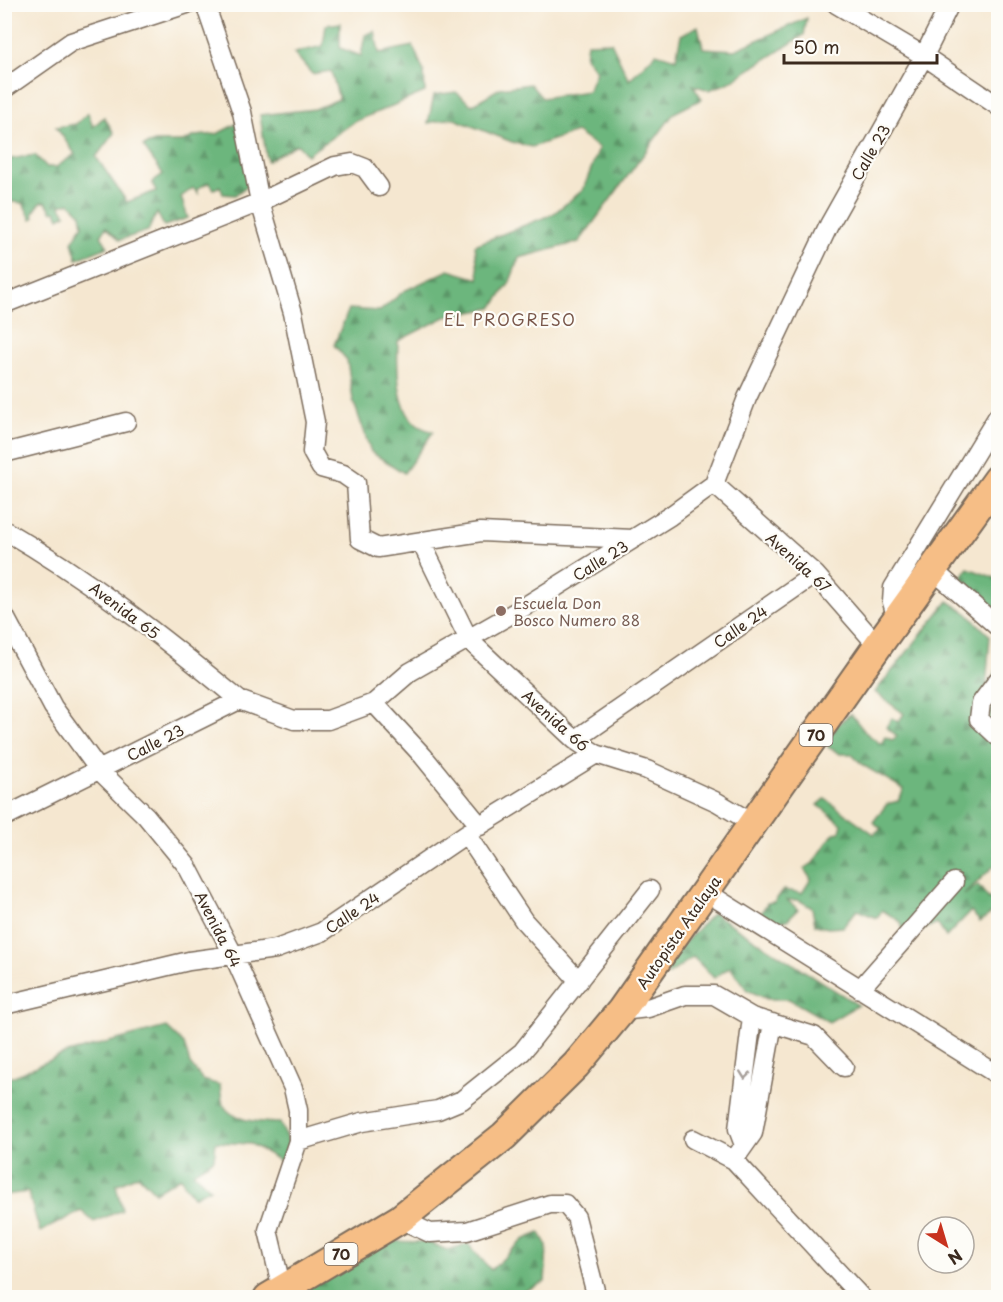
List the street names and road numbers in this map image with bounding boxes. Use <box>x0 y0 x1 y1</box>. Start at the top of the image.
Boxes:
street label: Calle 23 <box>845 120 895 184</box>
street label: Avenida 67 <box>761 526 837 598</box>
street label: Calle 23 <box>568 534 632 586</box>
street label: Avenida 65 <box>85 576 165 644</box>
street label: Calle 24 <box>708 599 772 653</box>
street label: Avenida 66 <box>517 684 595 756</box>
street label: Calle 23 <box>122 718 188 766</box>
road number: 70 <box>800 724 832 746</box>
street label: Autopista Atalaya <box>630 870 726 993</box>
street label: Calle 24 <box>320 885 384 939</box>
street label: Avenida 64 <box>190 887 248 971</box>
road number: 70 <box>324 1243 358 1265</box>

